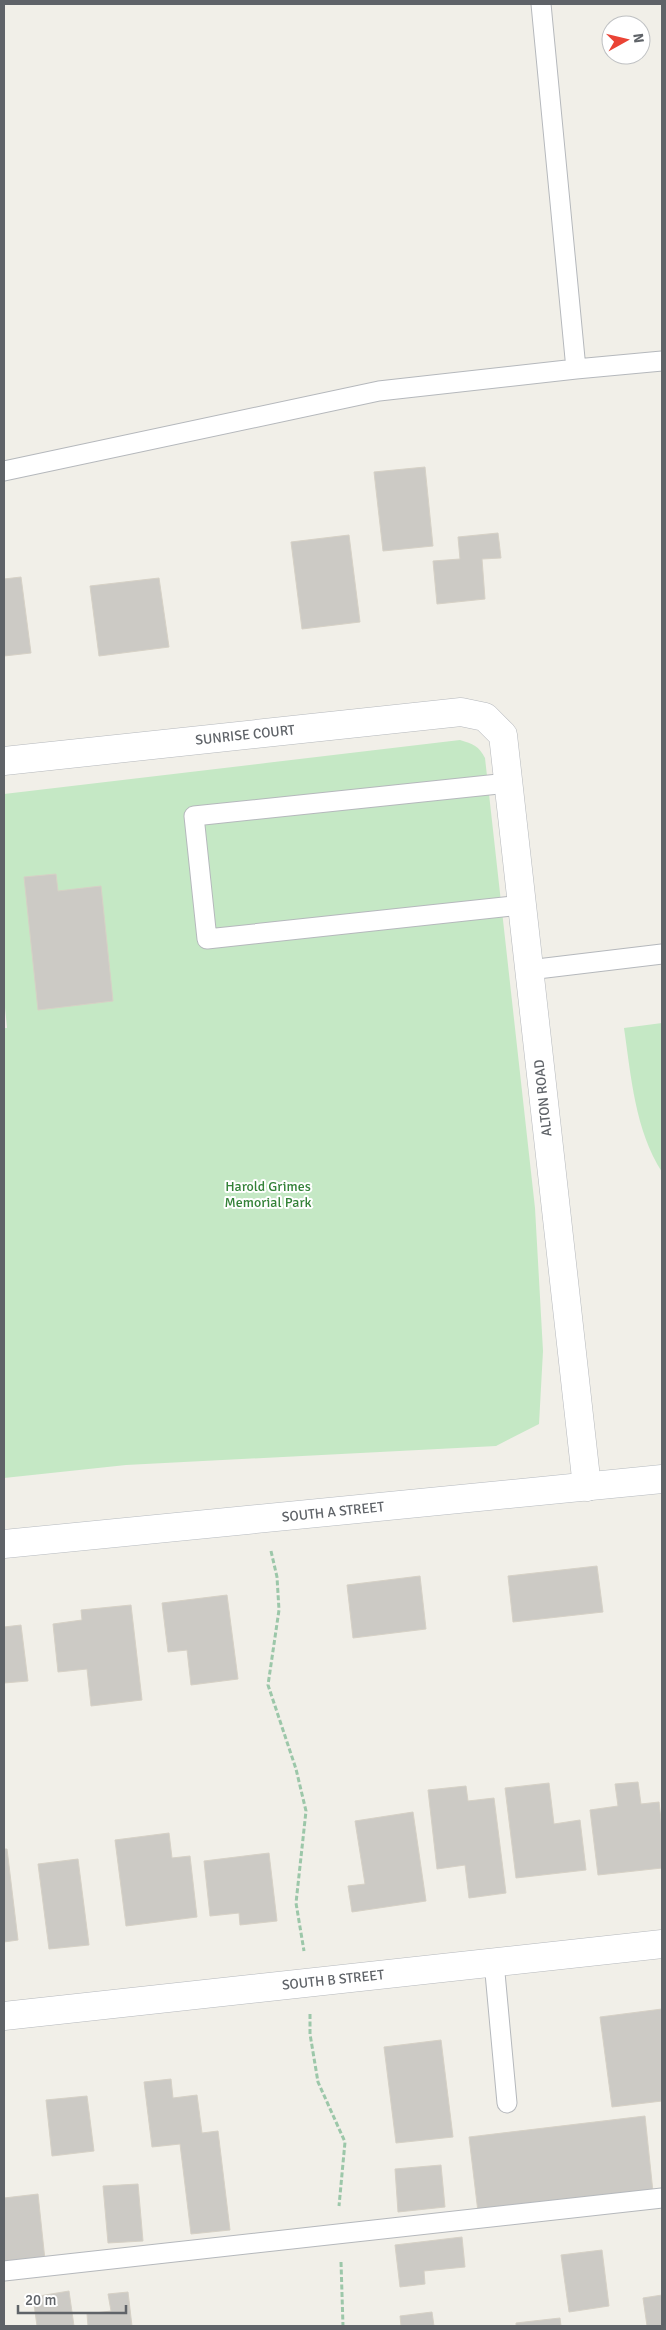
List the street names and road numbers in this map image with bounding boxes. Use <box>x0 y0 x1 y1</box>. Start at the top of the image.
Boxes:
street label: SUNRISE COURT <box>194 721 296 749</box>
street label: ALTON ROAD <box>530 1059 556 1137</box>
street label: SOUTH A STREET <box>281 1498 385 1526</box>
street label: SOUTH B STREET <box>281 1966 385 1994</box>

